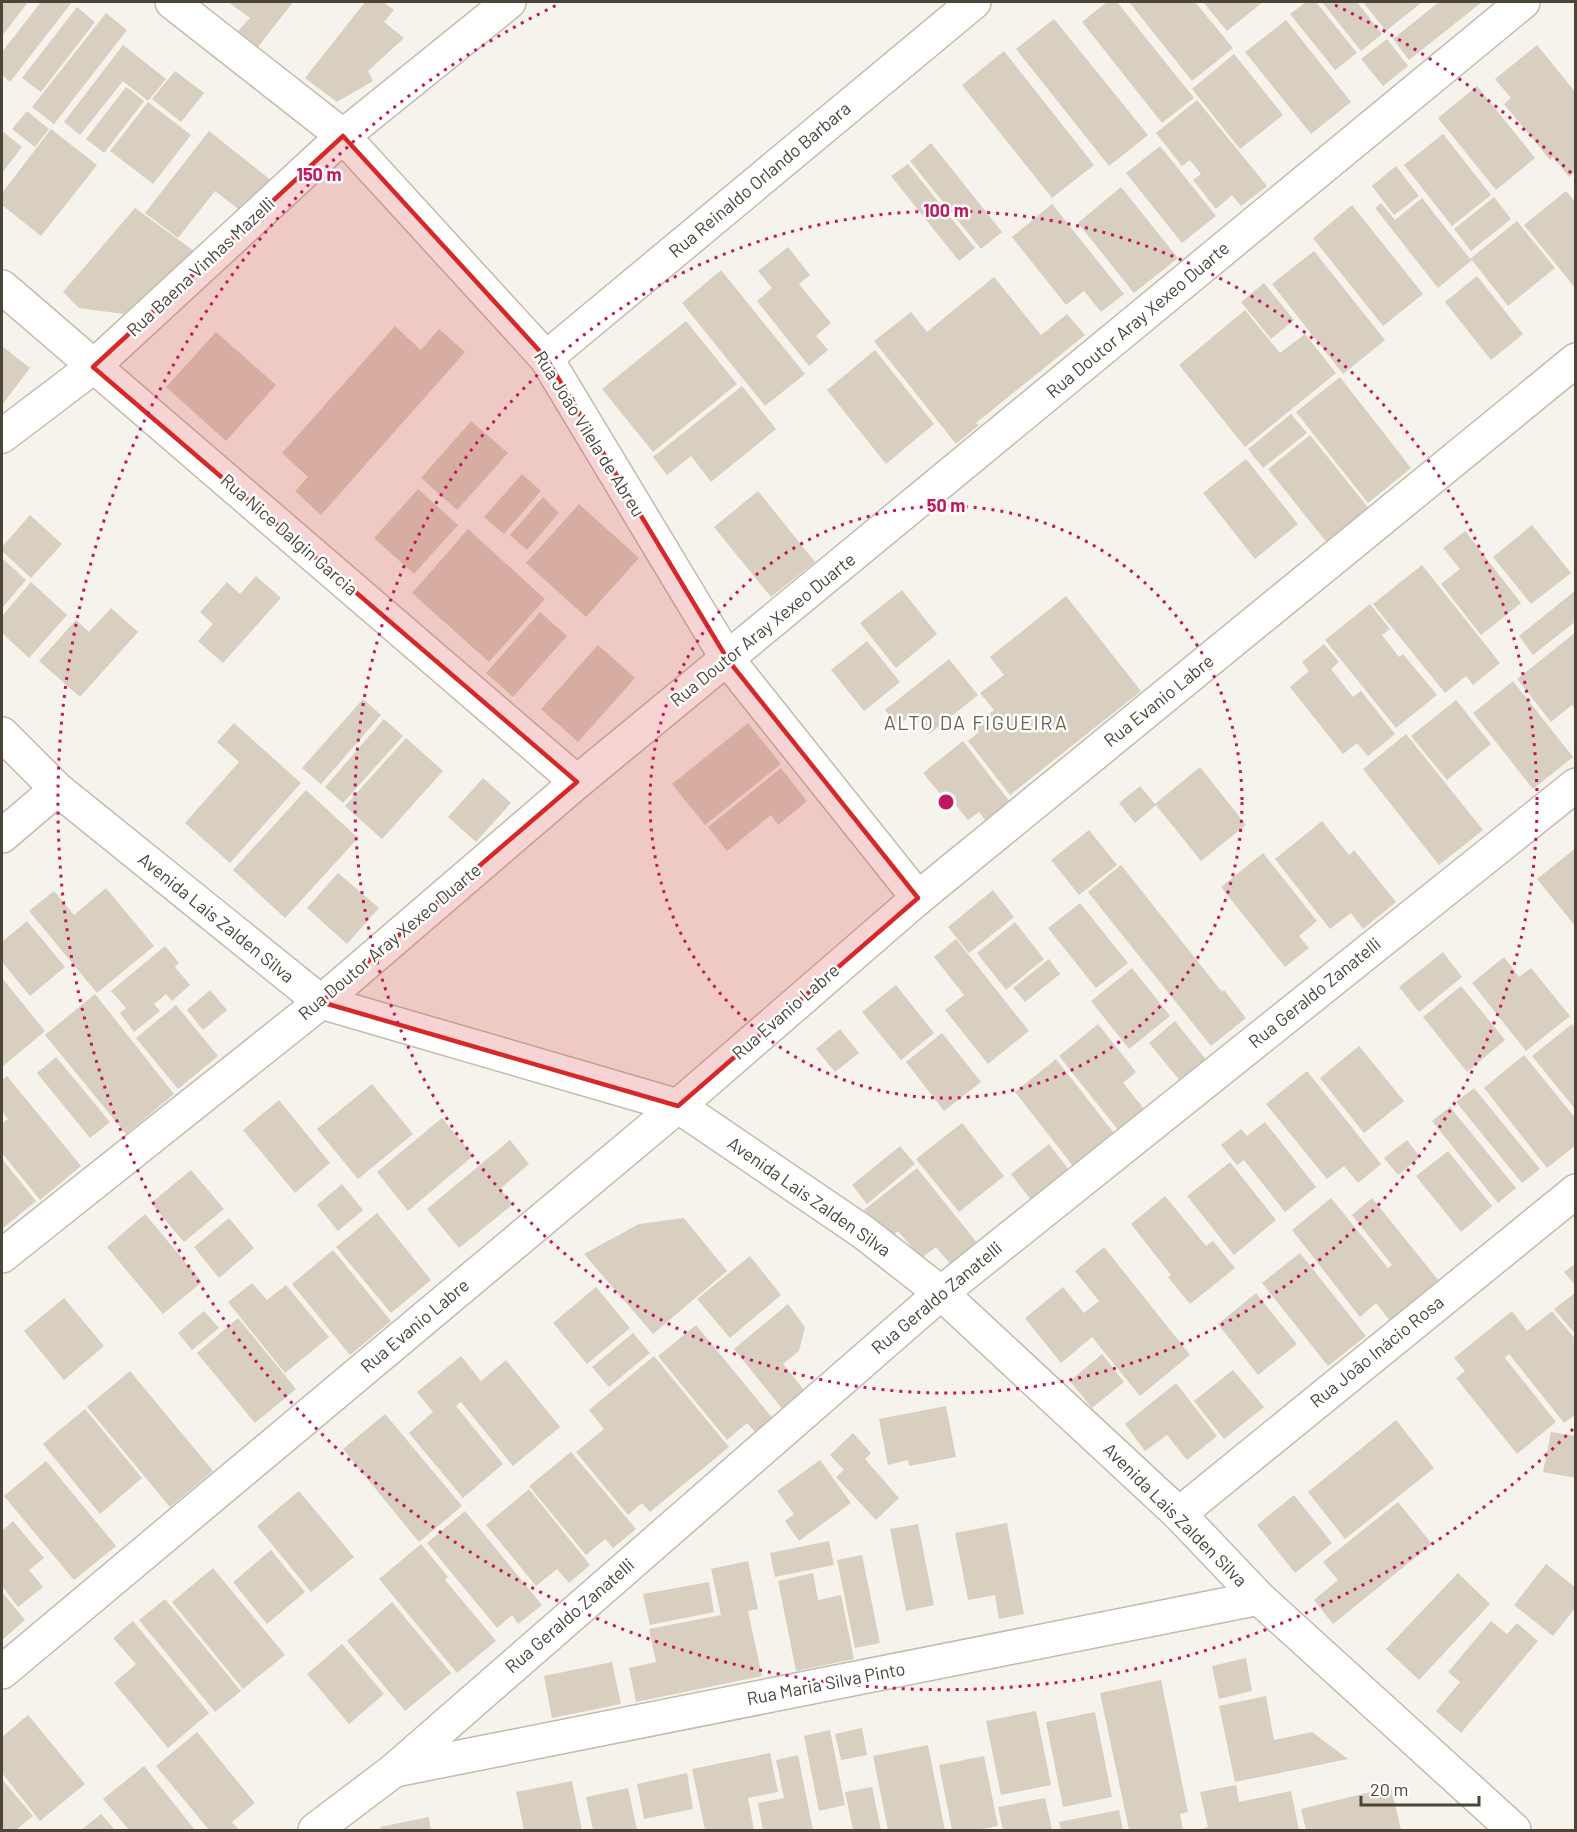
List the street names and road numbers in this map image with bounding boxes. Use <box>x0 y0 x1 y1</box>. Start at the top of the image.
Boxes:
street label: Rua Reinaldo Orlando Barbara <box>664 97 855 262</box>
street label: Rua Baena Vinhas Mazelli <box>122 192 279 341</box>
street label: Rua Doutor Aray Xexeo Duarte <box>1041 236 1233 402</box>
street label: Rua João Vilela de Abreu <box>530 346 650 520</box>
street label: Rua Nice Dalgin Garcia <box>217 469 363 600</box>
street label: Rua Doutor Aray Xexeo Duarte <box>665 548 859 711</box>
street label: Rua Evanio Labre <box>1099 649 1218 751</box>
street label: Avenida Lais Zalden Silva <box>134 848 299 987</box>
street label: Rua Doutor Aray Xexeo Duarte <box>293 858 485 1024</box>
street label: Rua Geraldo Zanatelli <box>1244 932 1385 1052</box>
street label: Rua Evanio Labre <box>727 959 843 1064</box>
street label: Avenida Lais Zalden Silva <box>724 1131 895 1261</box>
street label: Rua Geraldo Zanatelli <box>867 1236 1006 1358</box>
street label: Rua Evanio Labre <box>356 1273 473 1377</box>
street label: Rua João Inácio Rosa <box>1305 1291 1448 1412</box>
street label: Avenida Lais Zalden Silva <box>1099 1438 1252 1591</box>
street label: Rua Geraldo Zanatelli <box>500 1553 638 1677</box>
street label: Rua Maria Silva Pinto <box>745 1657 907 1709</box>

